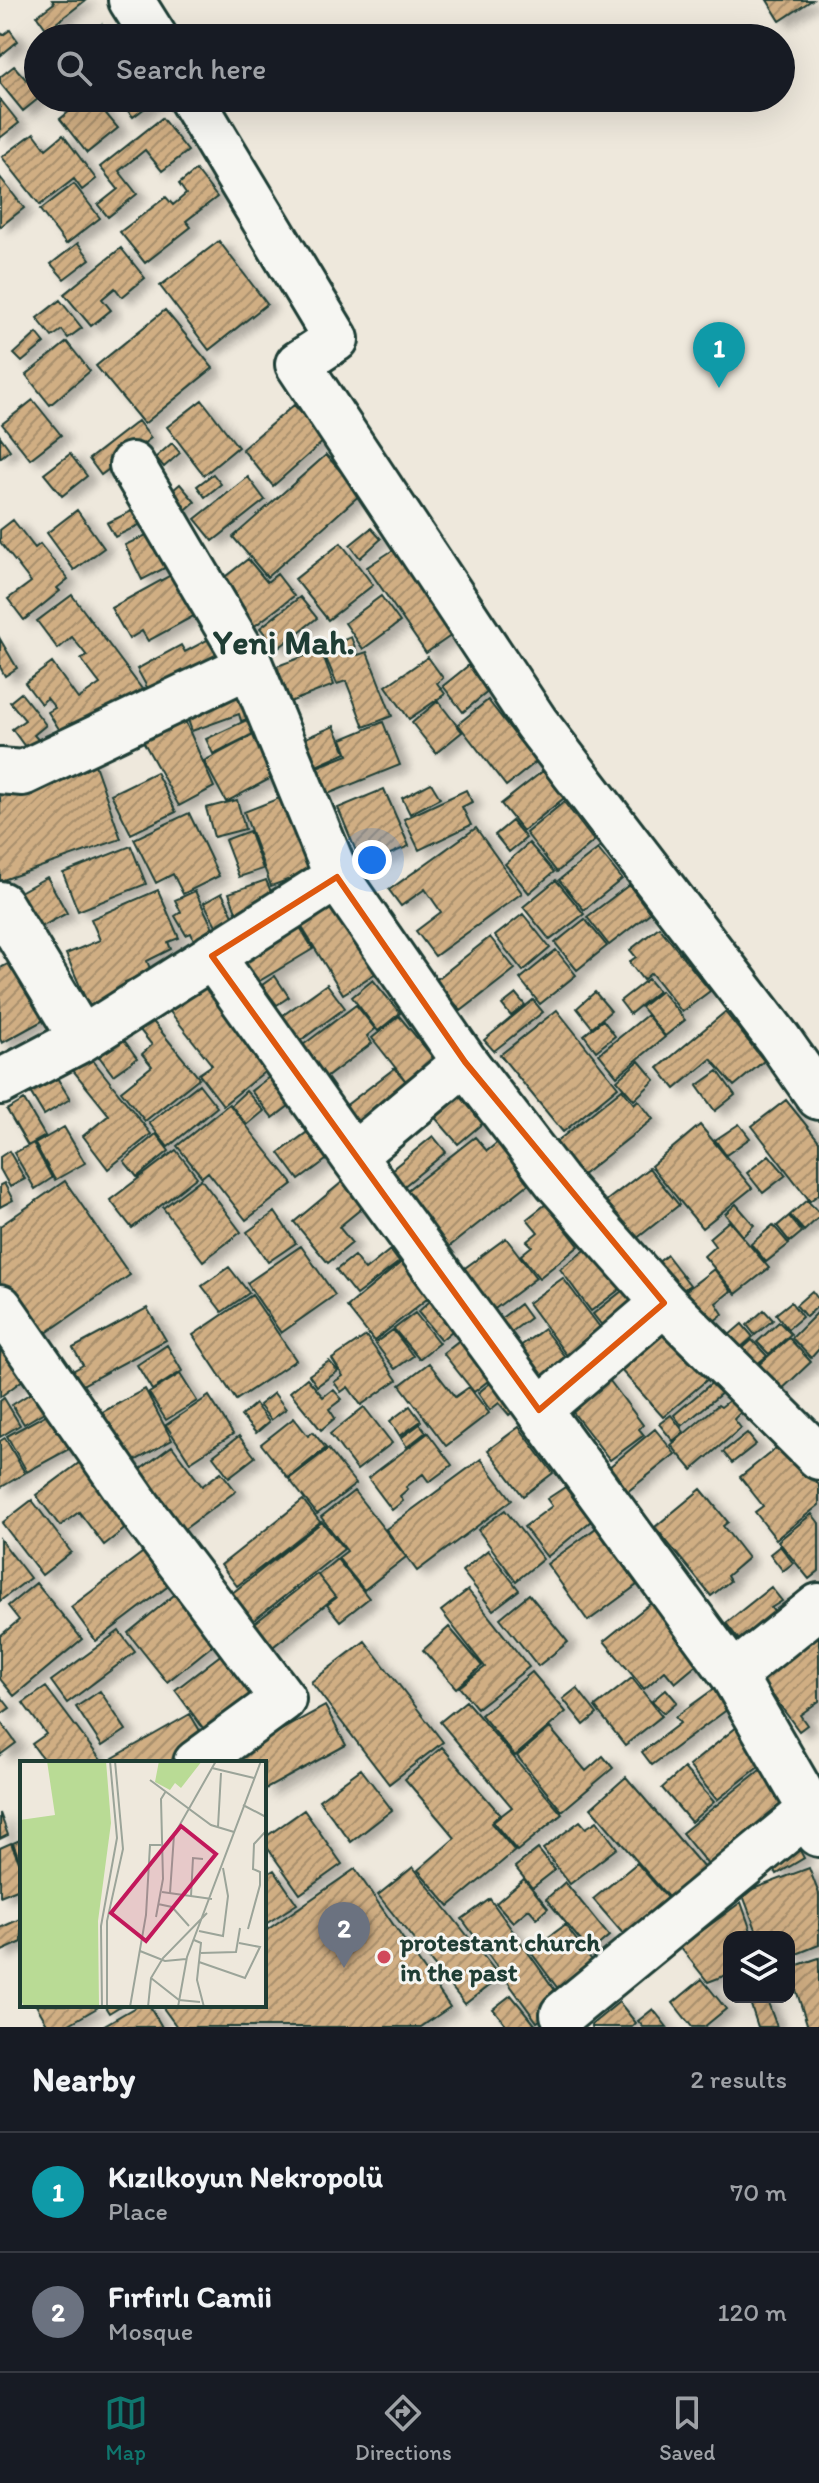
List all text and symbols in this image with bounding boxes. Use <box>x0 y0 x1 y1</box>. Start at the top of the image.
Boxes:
search box <box>24 24 795 112</box>
icon: search <box>52 46 96 90</box>
text: Search here <box>116 50 266 87</box>
pin: 1 <box>693 322 745 388</box>
district label: Yeni Mah. <box>213 622 355 663</box>
your location <box>352 840 392 880</box>
inset map <box>20 1761 266 2007</box>
pin: 2 <box>318 1902 370 1968</box>
place label: protestant church in the past <box>399 1926 600 1988</box>
map controls <box>723 1931 795 2003</box>
button: layers <box>723 1931 795 2003</box>
marker: protestant church in the past <box>375 1948 393 1966</box>
text: Nearby <box>32 2059 135 2100</box>
text: 2 results <box>690 2063 787 2095</box>
text: Kızılkoyun Nekropolü <box>108 2158 383 2195</box>
text: 1 <box>52 2176 64 2208</box>
text: 70 m <box>730 2176 787 2208</box>
text: Place <box>108 2195 168 2227</box>
text: Fırfırlı Camii <box>108 2278 272 2315</box>
text: 2 <box>51 2296 65 2328</box>
text: 120 m <box>718 2296 787 2328</box>
text: Mosque <box>108 2315 193 2347</box>
tab: Map <box>104 2391 148 2466</box>
tab: Directions <box>355 2391 452 2466</box>
tab: Saved <box>659 2391 715 2466</box>

